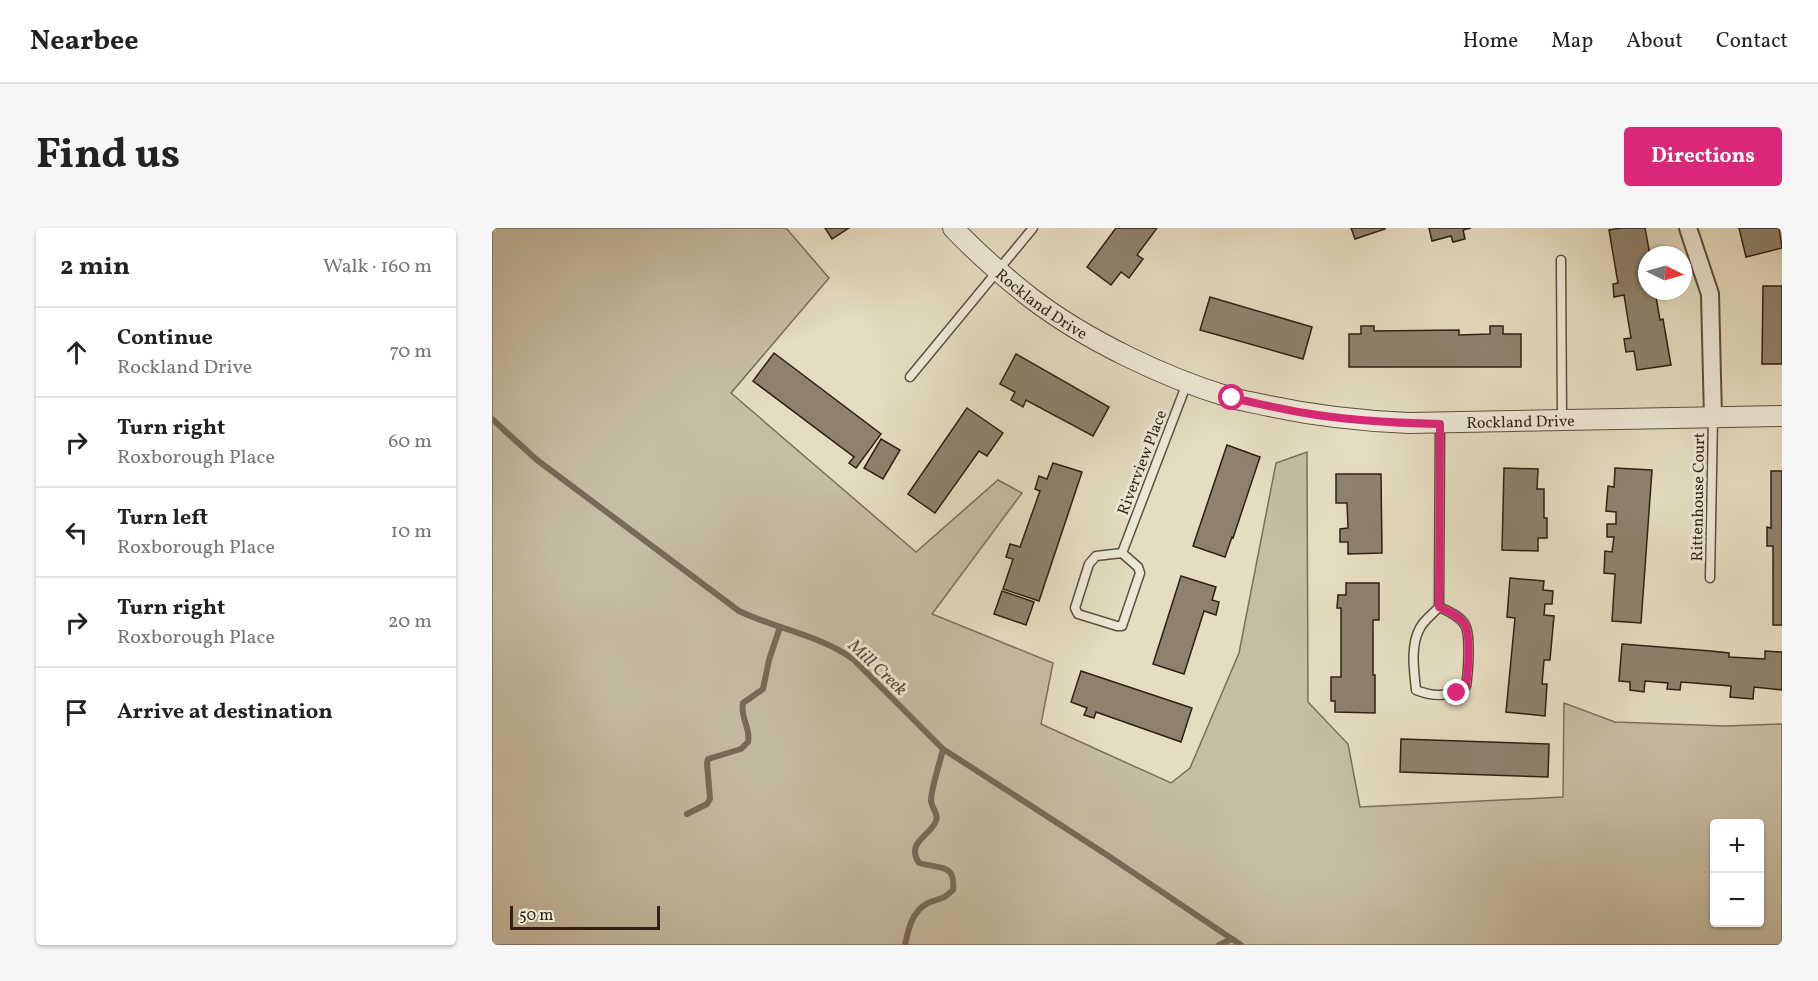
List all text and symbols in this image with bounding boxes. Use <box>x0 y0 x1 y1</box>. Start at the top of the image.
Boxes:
text: Nearbee <box>30 22 139 61</box>
text: Home <box>1463 27 1518 56</box>
text: Map <box>1551 27 1593 56</box>
text: About <box>1626 27 1683 56</box>
text: Contact <box>1716 27 1788 56</box>
text: Find us <box>36 127 180 186</box>
button: Directions <box>1624 127 1782 186</box>
north arrow <box>1638 246 1692 300</box>
text: 2 min <box>60 249 130 285</box>
text: Walk · 160 m <box>323 253 432 281</box>
street label: Rockland Drive <box>990 264 1091 346</box>
text: Continue <box>117 323 213 354</box>
icon: ahead <box>60 336 93 369</box>
text: 70 m <box>389 338 432 366</box>
text: Rockland Drive <box>117 354 252 382</box>
route start <box>1218 384 1244 410</box>
street label: Riverview Place <box>1113 407 1173 518</box>
street label: Rockland Drive <box>1466 411 1575 435</box>
text: Turn right <box>117 413 225 444</box>
icon: right <box>60 426 93 459</box>
text: 60 m <box>388 428 432 456</box>
street label: Rittenhouse Court <box>1687 432 1711 562</box>
text: Roxborough Place <box>117 444 275 472</box>
text: Turn left <box>117 503 208 534</box>
icon: left <box>60 516 93 549</box>
text: 10 m <box>391 518 432 546</box>
text: Roxborough Place <box>117 534 275 562</box>
text: Turn right <box>117 593 225 624</box>
icon: right <box>60 606 93 639</box>
text: 20 m <box>388 608 432 636</box>
text: Roxborough Place <box>117 624 275 652</box>
water label: Mill Creek <box>841 634 912 702</box>
route end <box>1443 679 1469 705</box>
icon: arrive <box>60 696 93 729</box>
text: Arrive at destination <box>117 697 333 728</box>
map controls <box>1710 819 1764 927</box>
button: + <box>1710 819 1764 873</box>
button: − <box>1710 873 1764 927</box>
scale bar <box>510 903 660 930</box>
text: 50 m <box>519 905 553 927</box>

